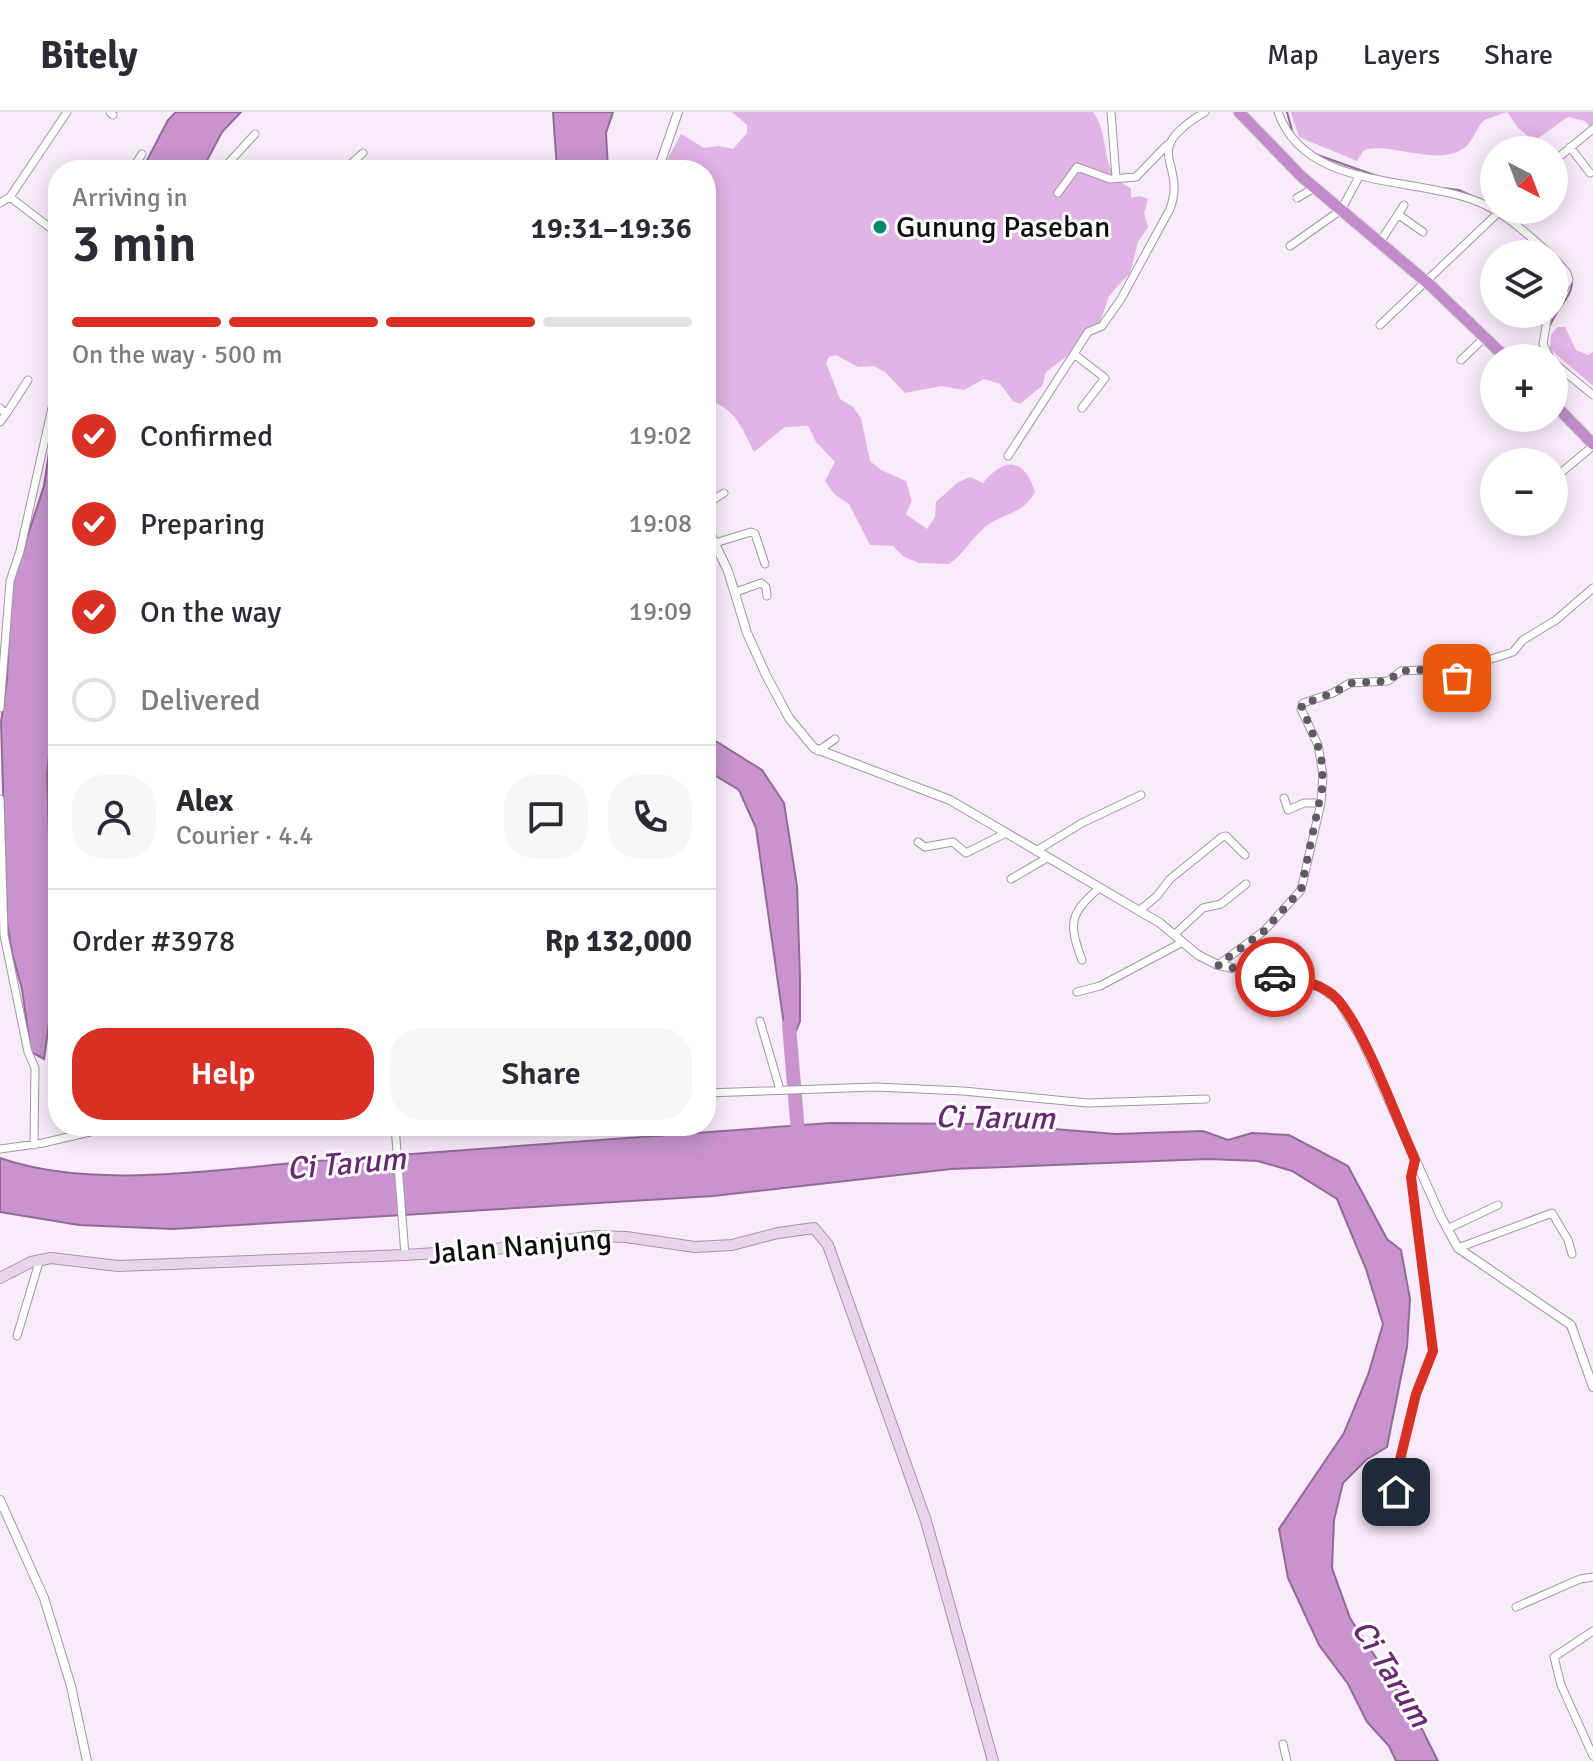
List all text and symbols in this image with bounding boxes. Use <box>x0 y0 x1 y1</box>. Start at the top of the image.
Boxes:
text: Bitely <box>40 32 138 79</box>
text: Map <box>1267 38 1319 72</box>
text: Layers <box>1363 38 1440 72</box>
text: Share <box>1484 38 1553 72</box>
north arrow <box>1480 136 1568 224</box>
map controls <box>1480 136 1568 536</box>
text: Arriving in <box>72 182 188 214</box>
place label: Gunung Paseban <box>896 209 1110 246</box>
text: 19:31–19:36 <box>531 210 692 247</box>
text: 3 min <box>72 212 197 276</box>
marker: Gunung Paseban <box>871 218 889 236</box>
button: layers <box>1480 240 1568 328</box>
text: On the way · 500 m <box>72 339 282 371</box>
button: + <box>1480 344 1568 432</box>
icon: check <box>72 414 116 458</box>
text: Confirmed <box>140 418 273 455</box>
text: 19:02 <box>629 420 692 452</box>
button: − <box>1480 448 1568 536</box>
icon: check <box>72 502 116 546</box>
text: Preparing <box>140 506 265 543</box>
text: 19:08 <box>629 508 692 540</box>
icon: check <box>72 590 116 634</box>
text: On the way <box>140 594 281 631</box>
text: 19:09 <box>629 596 692 628</box>
pin <box>1423 644 1491 712</box>
icon: bag <box>1435 656 1479 700</box>
text: Delivered <box>140 682 261 719</box>
button: person <box>72 775 156 859</box>
button: chat <box>504 775 588 859</box>
button: phone <box>608 775 692 859</box>
text: Alex <box>176 783 233 820</box>
text: Courier · 4.4 <box>176 820 313 852</box>
text: Order #3978 <box>72 923 235 960</box>
text: Rp 132,000 <box>545 923 692 960</box>
courier <box>1235 937 1315 1017</box>
icon: car <box>1253 955 1297 999</box>
button: Help <box>72 1028 374 1120</box>
button: Share <box>390 1028 692 1120</box>
water label: Ci Tarum <box>935 1097 1057 1138</box>
water label: Ci Tarum <box>285 1139 409 1188</box>
street label: Jalan Nanjung <box>427 1220 613 1273</box>
pin <box>1362 1458 1430 1526</box>
icon: home <box>1374 1470 1418 1514</box>
water label: Ci Tarum <box>1343 1612 1441 1736</box>

